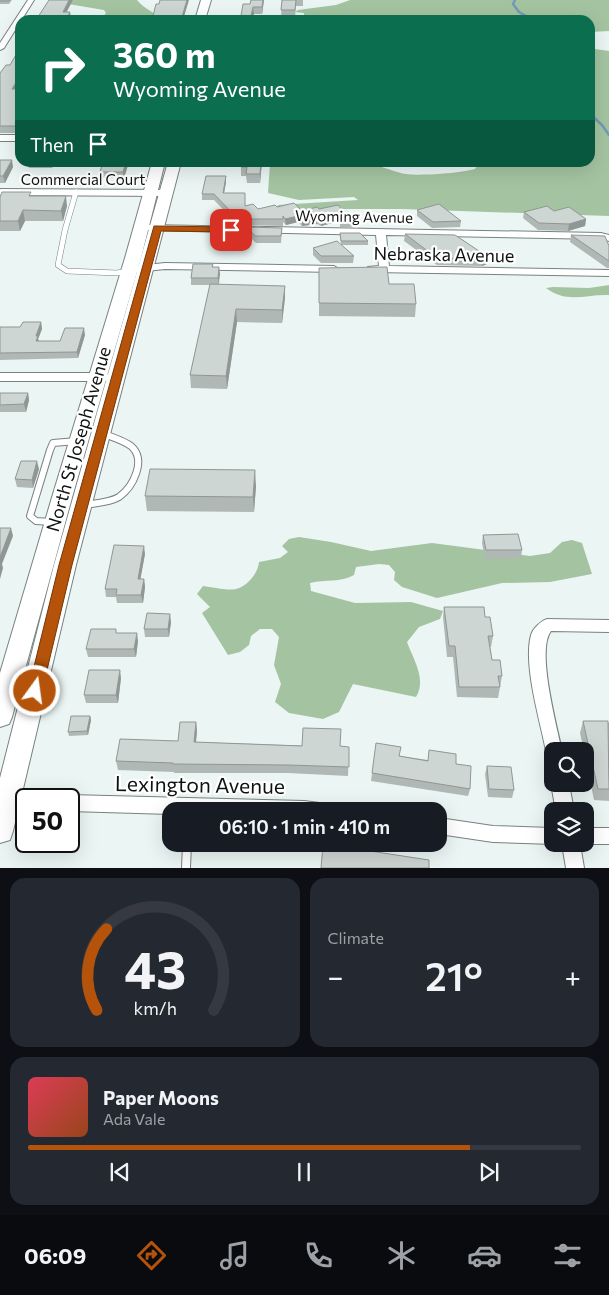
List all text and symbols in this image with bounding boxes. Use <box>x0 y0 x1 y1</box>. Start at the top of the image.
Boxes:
text: 360 m <box>113 32 215 75</box>
icon: right <box>30 35 95 100</box>
text: Wyoming Avenue <box>113 75 286 102</box>
icon: arrive <box>84 130 112 158</box>
text: Then <box>30 133 74 156</box>
street label: Commercial Court <box>21 170 145 188</box>
street label: Wyoming Avenue <box>295 206 413 226</box>
pin <box>210 209 252 251</box>
icon: arrive <box>217 216 245 244</box>
street label: Nebraska Avenue <box>373 242 515 266</box>
street label: North St Joseph Avenue <box>41 344 115 534</box>
position arrow <box>8 664 60 716</box>
map controls <box>544 742 594 852</box>
button: search <box>544 742 594 792</box>
street label: Lexington Avenue <box>115 770 285 798</box>
speed limit sign: 50 <box>15 788 80 853</box>
button: layers <box>544 802 594 852</box>
text: 06:10 · 1 min · 410 m <box>219 815 390 838</box>
text: Climate <box>328 928 384 947</box>
text: 43 <box>124 936 186 1000</box>
text: 21° <box>425 952 483 999</box>
text: − <box>328 959 343 993</box>
text: + <box>565 959 581 993</box>
text: km/h <box>133 997 176 1019</box>
text: Paper Moons <box>103 1086 219 1109</box>
text: Ada Vale <box>103 1109 165 1128</box>
icon: previous <box>106 1158 134 1186</box>
icon: pause <box>290 1158 318 1186</box>
icon: next <box>475 1158 503 1186</box>
icon: directions <box>134 1238 169 1273</box>
icon: music <box>217 1238 252 1273</box>
icon: phone <box>301 1238 336 1273</box>
icon: climate <box>384 1238 419 1273</box>
icon: car <box>467 1238 502 1273</box>
icon: filters <box>550 1238 585 1273</box>
text: 06:09 <box>24 1242 86 1269</box>

